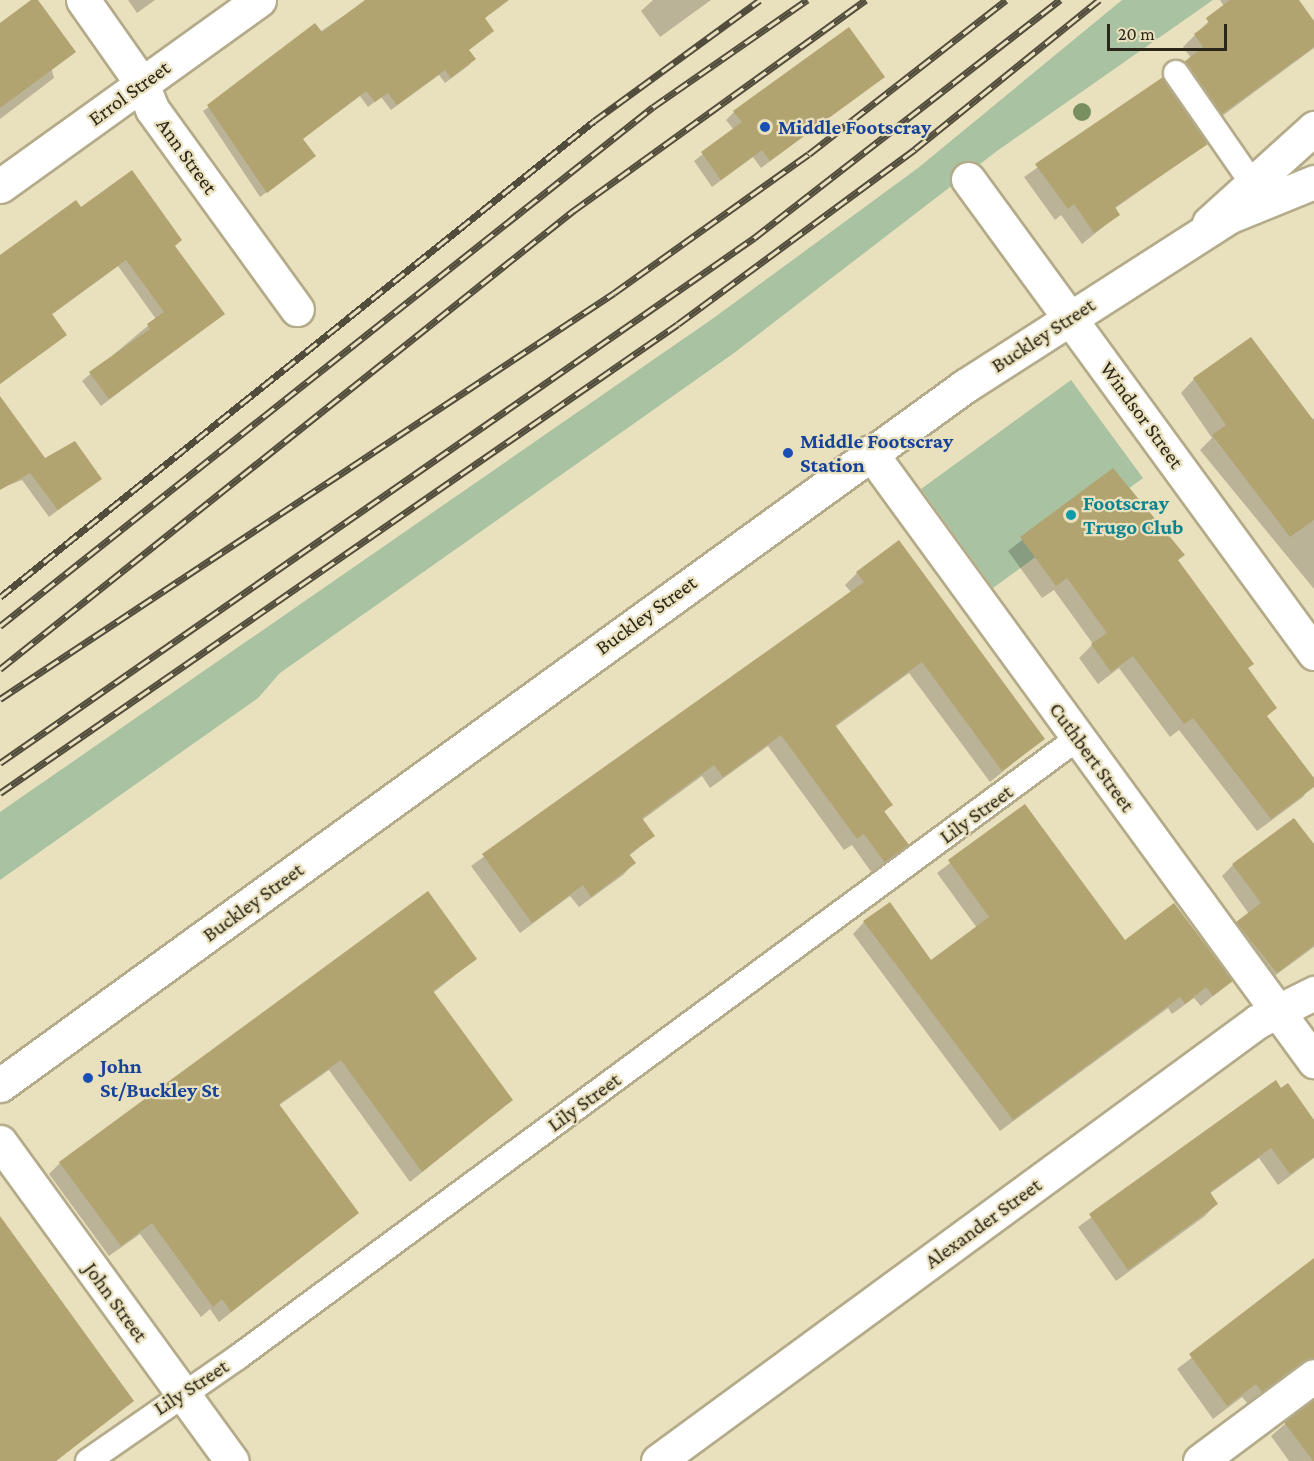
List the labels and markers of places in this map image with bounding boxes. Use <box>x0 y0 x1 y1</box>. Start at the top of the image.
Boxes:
place label: Middle Footscray <box>778 114 931 140</box>
marker: Middle Footscray <box>756 118 774 136</box>
place label: Middle Footscray Station <box>800 428 953 478</box>
marker: Middle Footscray Station <box>781 446 795 460</box>
place label: Footscray Trugo Club <box>1083 490 1184 540</box>
marker: Footscray Trugo Club <box>1064 508 1078 522</box>
place label: John St/Buckley St <box>100 1053 219 1103</box>
marker: John St/Buckley St <box>81 1071 95 1085</box>

